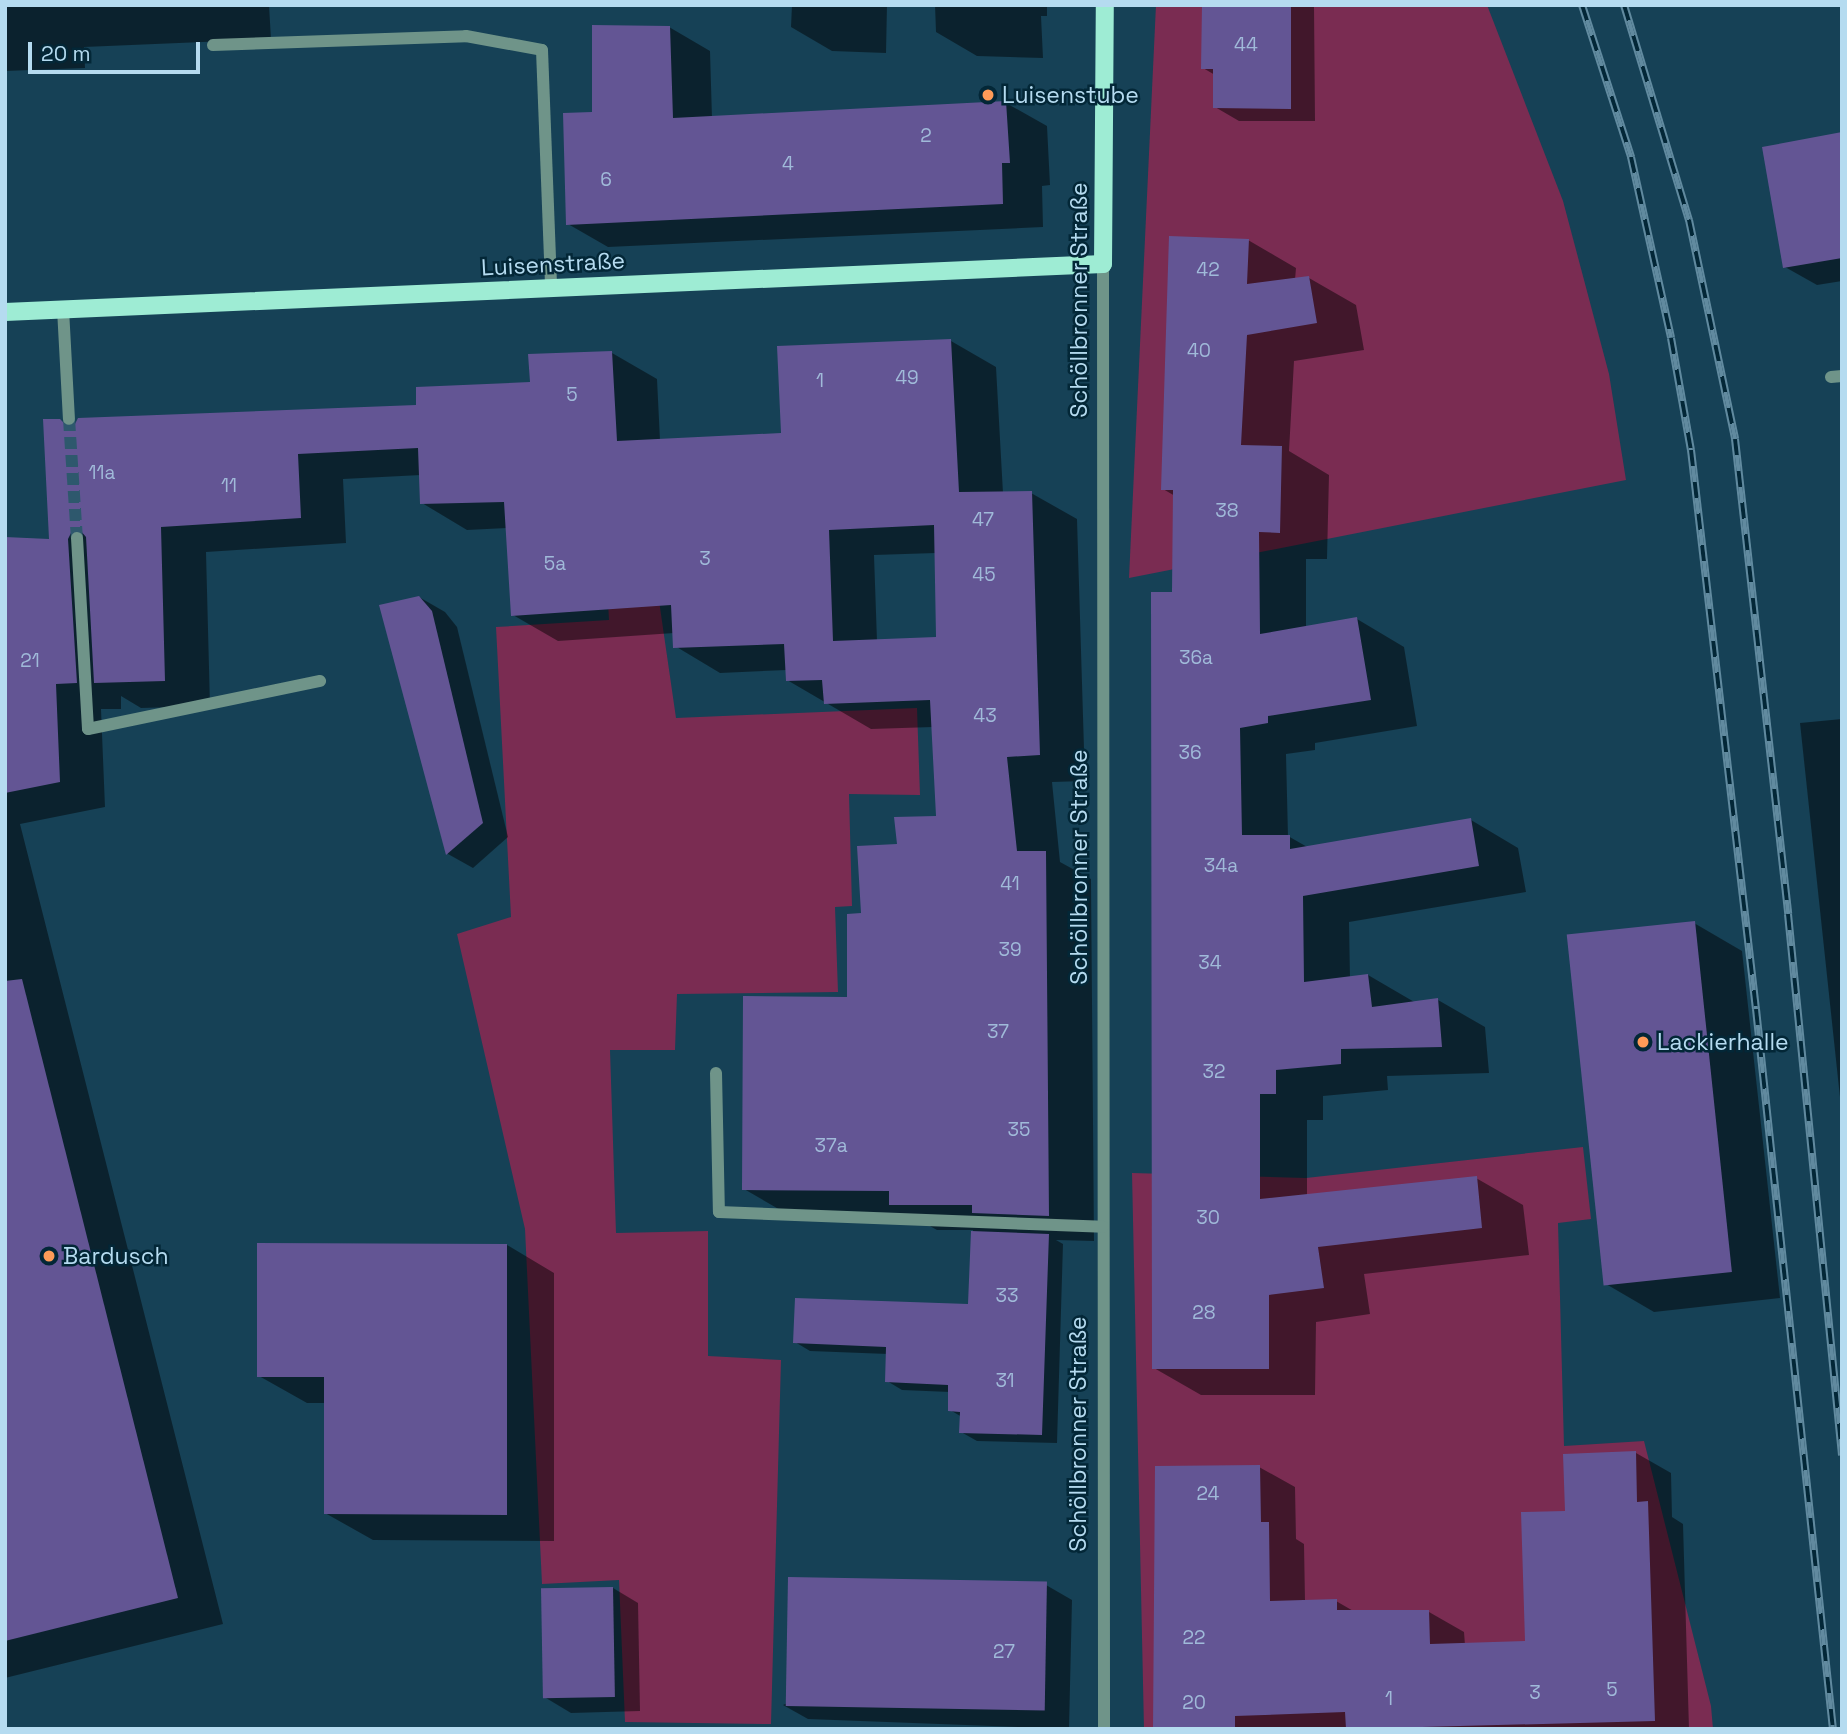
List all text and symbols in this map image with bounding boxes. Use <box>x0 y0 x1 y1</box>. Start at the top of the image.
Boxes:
scale bar <box>32 28 203 72</box>
house number: 44 <box>1234 34 1258 56</box>
text: 20 m <box>41 40 91 67</box>
place label: Luisenstube <box>1002 81 1139 109</box>
marker: Luisenstube <box>980 87 996 103</box>
house number: 2 <box>920 125 932 147</box>
house number: 4 <box>782 153 794 175</box>
house number: 6 <box>600 169 612 191</box>
street label: Schöllbronner Straße <box>1065 182 1093 418</box>
street label: Luisenstraße <box>480 246 626 282</box>
house number: 42 <box>1196 259 1220 281</box>
house number: 40 <box>1187 340 1211 362</box>
house number: 49 <box>895 367 919 389</box>
house number: 1 <box>816 370 824 392</box>
house number: 5 <box>566 384 578 406</box>
house number: 11a <box>89 462 115 484</box>
house number: 11 <box>221 475 237 497</box>
house number: 38 <box>1215 500 1239 522</box>
house number: 47 <box>972 509 994 531</box>
house number: 3 <box>699 548 711 570</box>
house number: 5a <box>544 553 566 575</box>
house number: 45 <box>972 564 996 586</box>
house number: 36a <box>1179 647 1213 669</box>
house number: 21 <box>20 650 40 672</box>
house number: 43 <box>973 705 997 727</box>
house number: 36 <box>1178 742 1202 764</box>
street label: Schöllbronner Straße <box>1065 749 1093 985</box>
house number: 34a <box>1204 855 1238 877</box>
house number: 41 <box>1000 873 1020 895</box>
house number: 39 <box>998 939 1022 961</box>
house number: 34 <box>1198 952 1222 974</box>
house number: 37 <box>987 1021 1009 1043</box>
place label: Lackierhalle <box>1657 1028 1789 1056</box>
marker: Lackierhalle <box>1635 1034 1651 1050</box>
house number: 32 <box>1203 1061 1225 1083</box>
house number: 35 <box>1008 1119 1030 1141</box>
house number: 37a <box>814 1135 848 1157</box>
house number: 30 <box>1196 1207 1220 1229</box>
place label: Bardusch <box>63 1242 169 1270</box>
marker: Bardusch <box>41 1248 57 1264</box>
house number: 33 <box>996 1285 1018 1307</box>
house number: 28 <box>1192 1302 1216 1324</box>
street label: Schöllbronner Straße <box>1064 1316 1092 1552</box>
house number: 31 <box>995 1370 1015 1392</box>
house number: 24 <box>1197 1483 1219 1505</box>
house number: 22 <box>1183 1627 1205 1649</box>
house number: 27 <box>993 1641 1015 1663</box>
house number: 5 <box>1606 1679 1618 1701</box>
house number: 3 <box>1529 1682 1541 1704</box>
house number: 1 <box>1385 1688 1393 1710</box>
house number: 20 <box>1182 1692 1206 1714</box>

